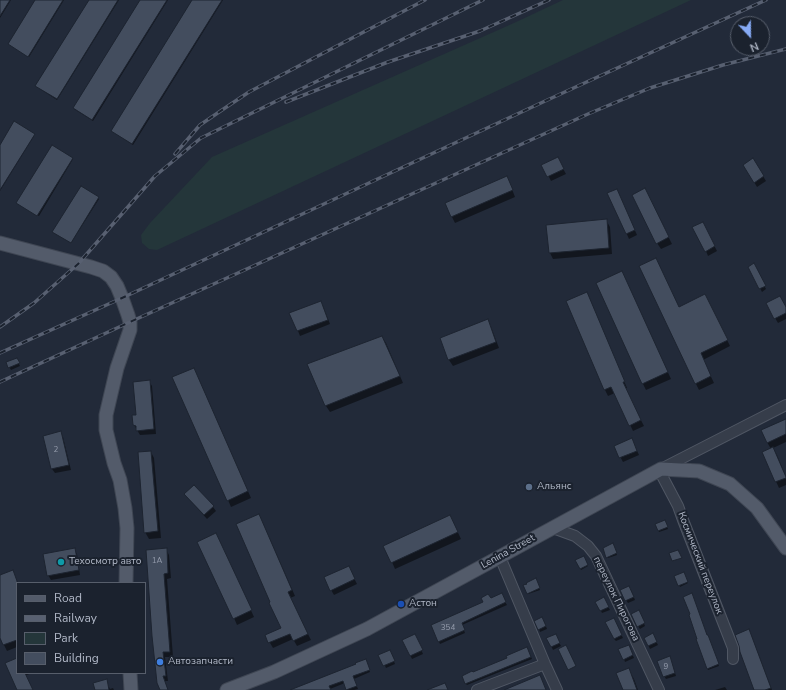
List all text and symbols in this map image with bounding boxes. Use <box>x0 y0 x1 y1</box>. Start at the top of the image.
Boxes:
north arrow <box>730 16 770 56</box>
text: N <box>748 38 761 55</box>
house number: 2 <box>54 445 58 455</box>
place label: Альянс <box>537 481 571 493</box>
marker: Альянс <box>524 482 534 492</box>
street label: Космический переулок <box>675 510 725 616</box>
street label: Lenina Street <box>479 532 537 572</box>
street label: переулок Пирогова <box>590 555 642 643</box>
place label: Техосмотр авто <box>69 556 141 568</box>
house number: 1А <box>152 556 162 566</box>
marker: Техосмотр авто <box>56 557 66 567</box>
legend <box>16 582 146 674</box>
text: Road <box>54 590 82 606</box>
place label: Астон <box>409 598 437 610</box>
marker: Астон <box>396 599 406 609</box>
text: Railway <box>54 610 97 626</box>
house number: 354 <box>441 623 455 633</box>
text: Park <box>54 630 78 646</box>
text: Building <box>54 650 99 666</box>
place label: Автозапчасти <box>168 656 233 668</box>
marker: Автозапчасти <box>155 657 165 667</box>
house number: 9 <box>664 662 668 672</box>

